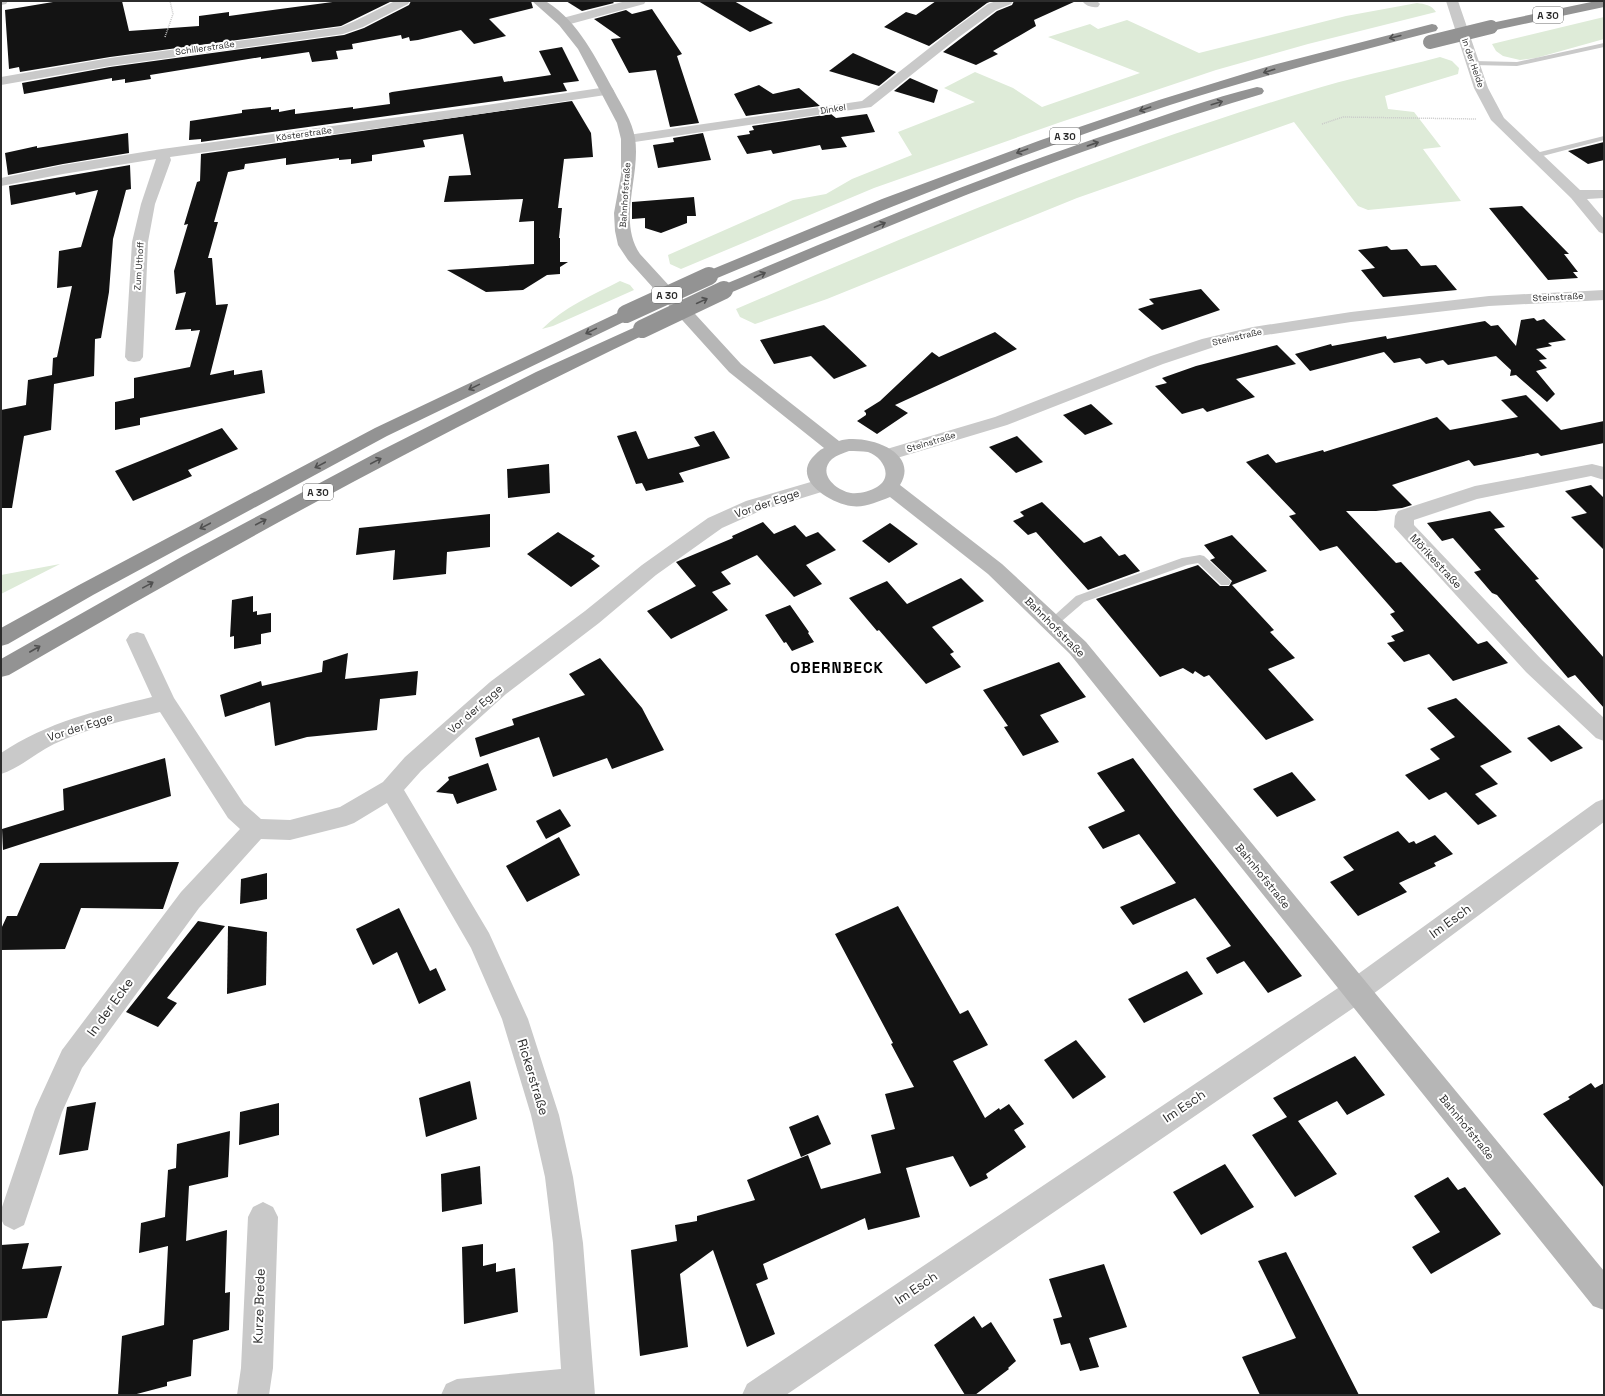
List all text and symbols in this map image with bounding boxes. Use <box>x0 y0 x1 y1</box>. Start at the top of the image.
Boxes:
road number: A 30 <box>1533 7 1563 23</box>
one-way arrow <box>1388 34 1401 42</box>
street label: In der Heide <box>1459 37 1487 89</box>
street label: Schillerstraße <box>175 38 235 58</box>
one-way arrow <box>1263 68 1276 75</box>
one-way arrow <box>1210 99 1223 106</box>
street label: Dinkel <box>819 101 847 117</box>
one-way arrow <box>1139 106 1151 114</box>
street label: Kösterstraße <box>275 124 333 144</box>
road number: A 30 <box>1050 128 1080 144</box>
one-way arrow <box>1087 139 1099 147</box>
one-way arrow <box>1016 148 1028 156</box>
street label: Bahnhofstraße <box>617 162 633 228</box>
one-way arrow <box>874 220 886 228</box>
street label: Zum Uthoff <box>131 241 147 291</box>
one-way arrow <box>754 271 766 278</box>
road number: A 30 <box>652 287 682 303</box>
street label: Steinstraße <box>1532 290 1584 304</box>
one-way arrow <box>696 297 708 304</box>
street label: Steinstraße <box>1211 325 1263 349</box>
one-way arrow <box>585 328 597 335</box>
one-way arrow <box>468 384 480 391</box>
street label: Steinstraße <box>905 429 957 455</box>
one-way arrow <box>370 457 382 464</box>
one-way arrow <box>314 462 326 469</box>
road number: A 30 <box>303 484 333 500</box>
street label: Vor der Egge <box>733 485 801 521</box>
one-way arrow <box>255 518 267 526</box>
one-way arrow <box>200 523 212 531</box>
street label: Mörikestraße <box>1407 531 1465 591</box>
one-way arrow <box>142 581 154 589</box>
street label: Bahnhofstraße <box>1022 594 1088 660</box>
one-way arrow <box>29 645 41 653</box>
district label: OBERNBECK <box>790 658 884 677</box>
street label: Vor der Egge <box>445 682 505 736</box>
street label: Vor der Egge <box>46 710 114 744</box>
street label: Bahnhofstraße <box>1233 841 1293 911</box>
street label: Im Esch <box>1426 900 1474 942</box>
street label: In der Ecke <box>83 974 137 1040</box>
street label: Rickerstraße <box>513 1037 553 1117</box>
street label: Im Esch <box>1160 1086 1208 1126</box>
street label: Bahnhofstraße <box>1437 1092 1497 1162</box>
street label: Kurze Brede <box>249 1268 269 1344</box>
street label: Im Esch <box>892 1268 940 1308</box>

